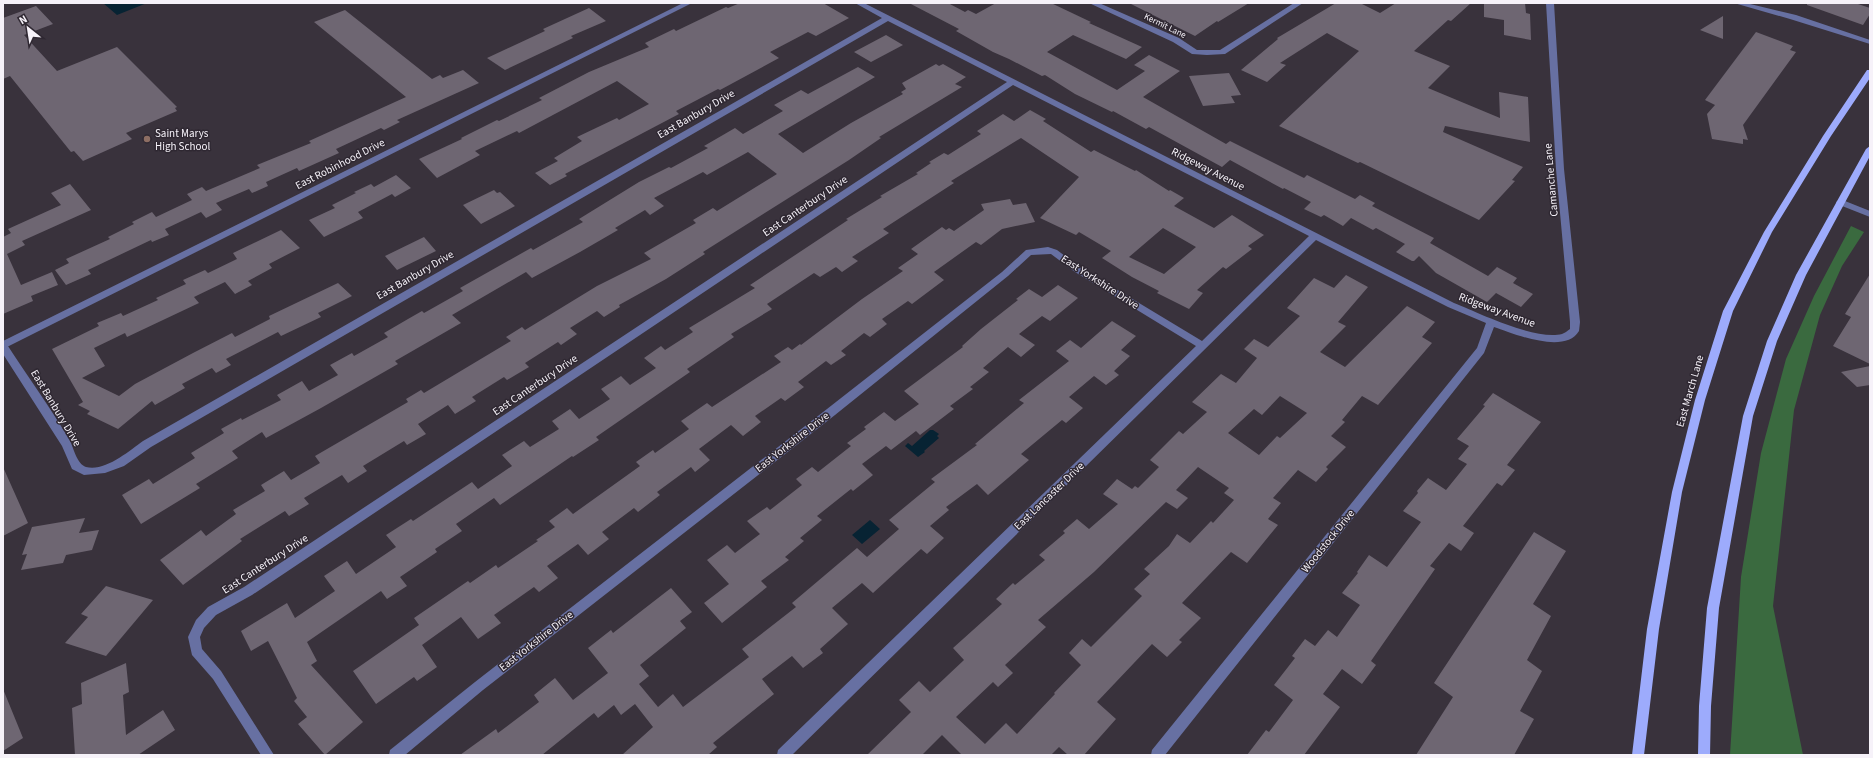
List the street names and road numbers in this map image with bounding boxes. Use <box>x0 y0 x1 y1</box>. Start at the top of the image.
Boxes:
street label: Kermit Lane <box>1142 10 1189 42</box>
street label: East Banbury Drive <box>655 85 738 142</box>
street label: East Robinhood Drive <box>293 135 388 193</box>
street label: Camanche Lane <box>1540 142 1562 217</box>
street label: Ridgeway Avenue <box>1169 144 1248 194</box>
street label: East Canterbury Drive <box>759 172 851 240</box>
street label: East Banbury Drive <box>374 246 457 303</box>
street label: East Yorkshire Drive <box>1058 251 1142 313</box>
street label: Ridgeway Avenue <box>1457 289 1538 331</box>
street label: East Canterbury Drive <box>489 351 581 419</box>
street label: East March Lane <box>1673 353 1708 429</box>
street label: East Banbury Drive <box>27 367 85 450</box>
street label: East Yorkshire Drive <box>752 408 833 476</box>
street label: East Lancaster Drive <box>1011 458 1088 533</box>
street label: Woodstock Drive <box>1298 506 1358 576</box>
street label: East Canterbury Drive <box>219 530 311 597</box>
street label: East Yorkshire Drive <box>496 607 577 675</box>

